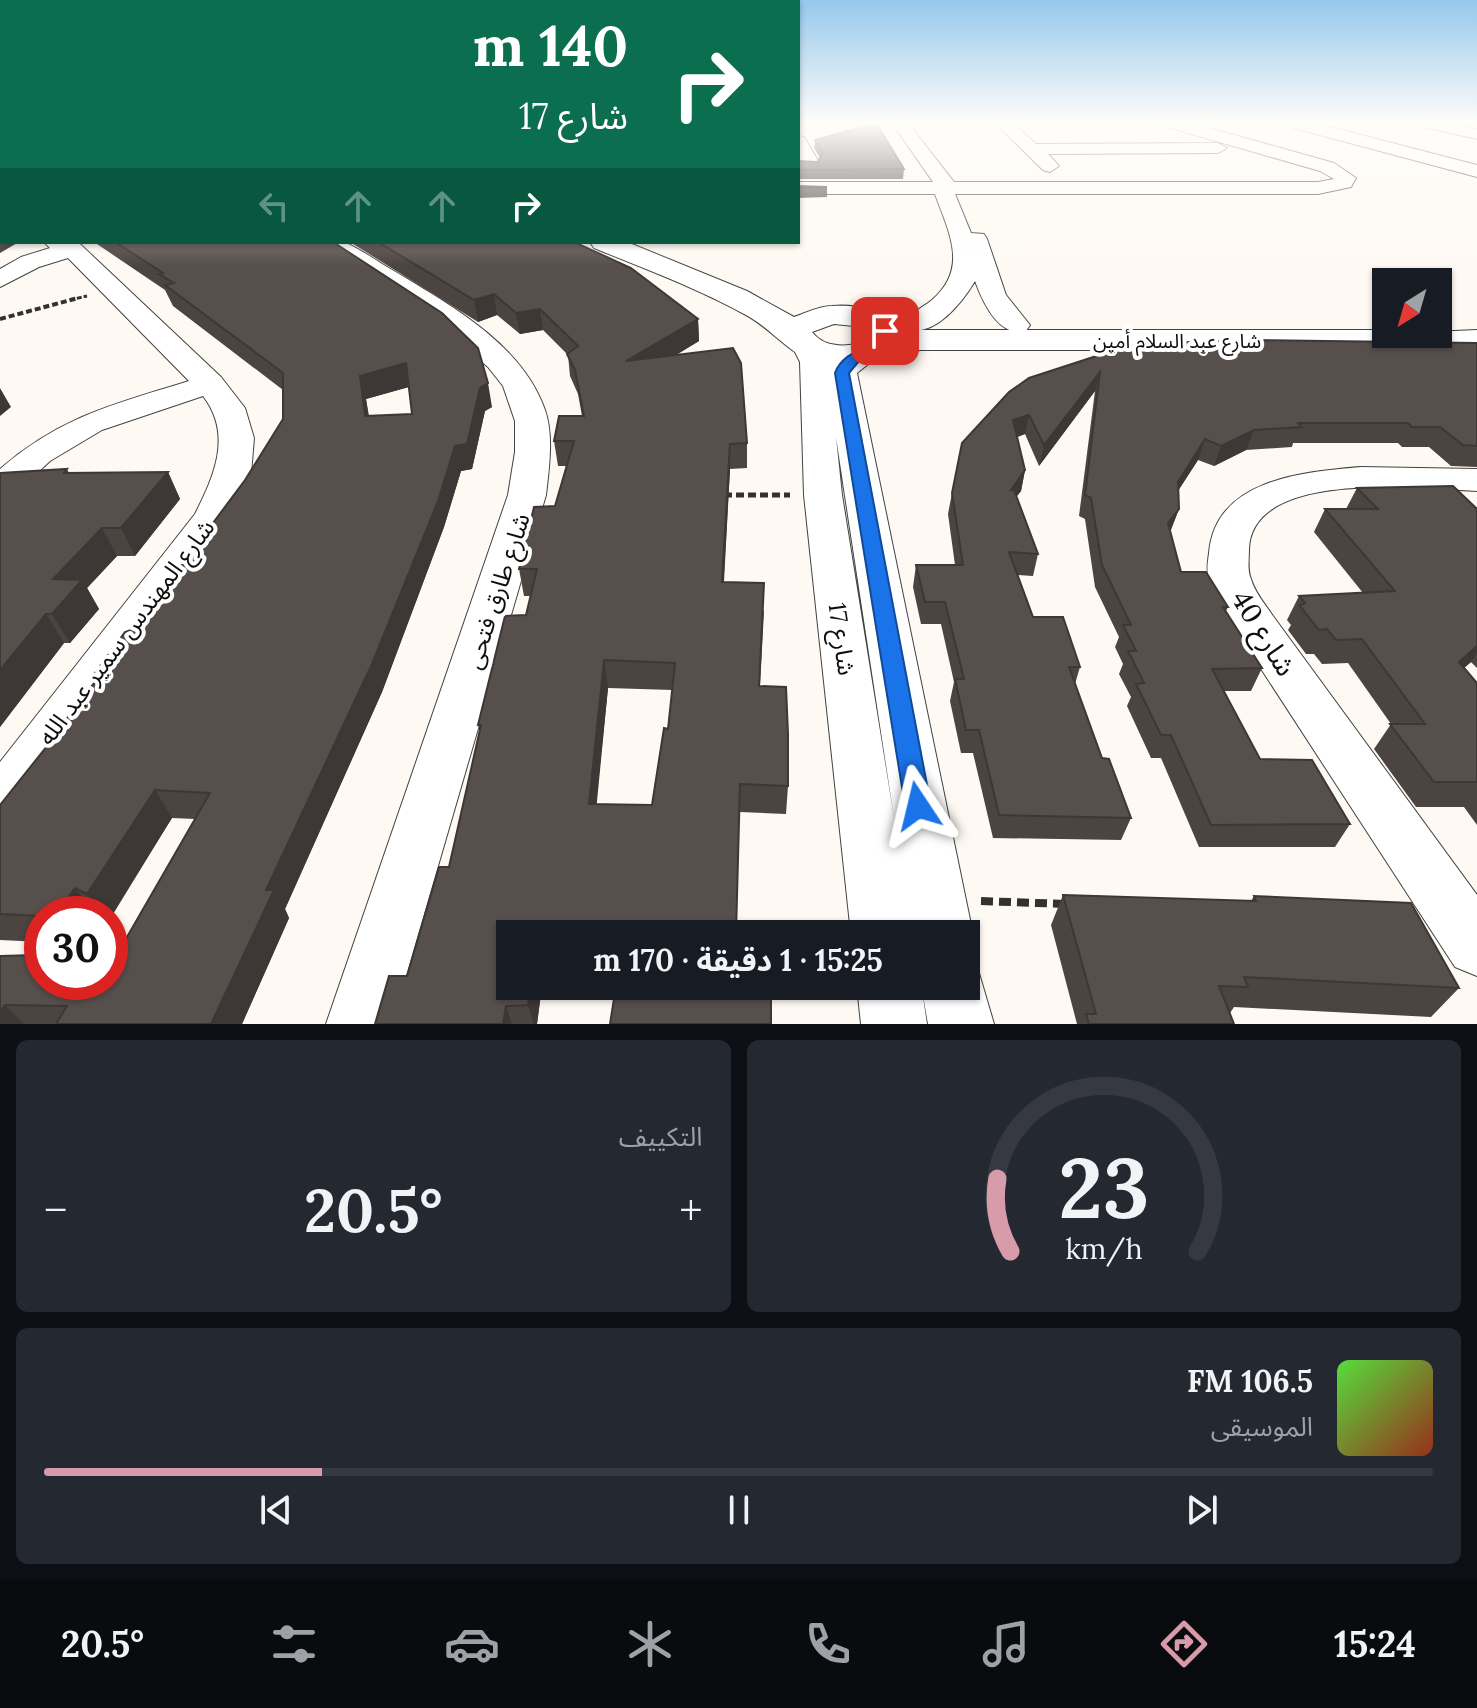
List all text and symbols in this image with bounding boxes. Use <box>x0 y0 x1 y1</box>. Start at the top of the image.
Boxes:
text: 140 m <box>473 10 628 81</box>
icon: right <box>656 32 760 136</box>
text: شارع 17 <box>519 93 628 139</box>
icon: left <box>252 184 296 228</box>
icon: ahead <box>336 184 380 228</box>
icon: ahead <box>420 184 464 228</box>
icon: right <box>504 184 548 228</box>
north arrow <box>1372 268 1452 348</box>
map controls <box>1372 268 1452 348</box>
pin <box>851 297 919 365</box>
icon: arrive <box>863 309 907 353</box>
street label: شارع عبد السلام أمين <box>1093 328 1261 356</box>
street label: شارع طارق فتحى <box>457 509 539 673</box>
street label: شارع المهندس سمير عبد الله <box>31 513 223 752</box>
street label: شارع 40 <box>1221 583 1304 684</box>
street label: شارع 17 <box>820 601 862 678</box>
position arrow <box>876 764 960 848</box>
speed limit sign: 30 <box>24 896 128 1000</box>
text: 15:25 · 1 دقيقة · 170 m <box>593 941 883 979</box>
text: التكييف <box>619 1120 703 1153</box>
text: 23 <box>1058 1134 1149 1241</box>
text: 20.5° <box>304 1172 442 1248</box>
text: − <box>44 1182 67 1238</box>
text: + <box>679 1182 702 1238</box>
text: km/h <box>1065 1230 1142 1267</box>
text: 106.5 FM <box>1187 1362 1313 1400</box>
text: الموسيقى <box>1211 1410 1313 1443</box>
icon: previous <box>254 1488 298 1532</box>
icon: pause <box>717 1488 761 1532</box>
icon: next <box>1180 1488 1224 1532</box>
icon: filters <box>266 1616 322 1672</box>
icon: car <box>444 1616 500 1672</box>
icon: climate <box>622 1616 678 1672</box>
icon: phone <box>800 1616 856 1672</box>
icon: music <box>978 1616 1034 1672</box>
icon: directions <box>1156 1616 1212 1672</box>
text: 20.5° <box>61 1621 144 1667</box>
text: 15:24 <box>1334 1621 1416 1667</box>

